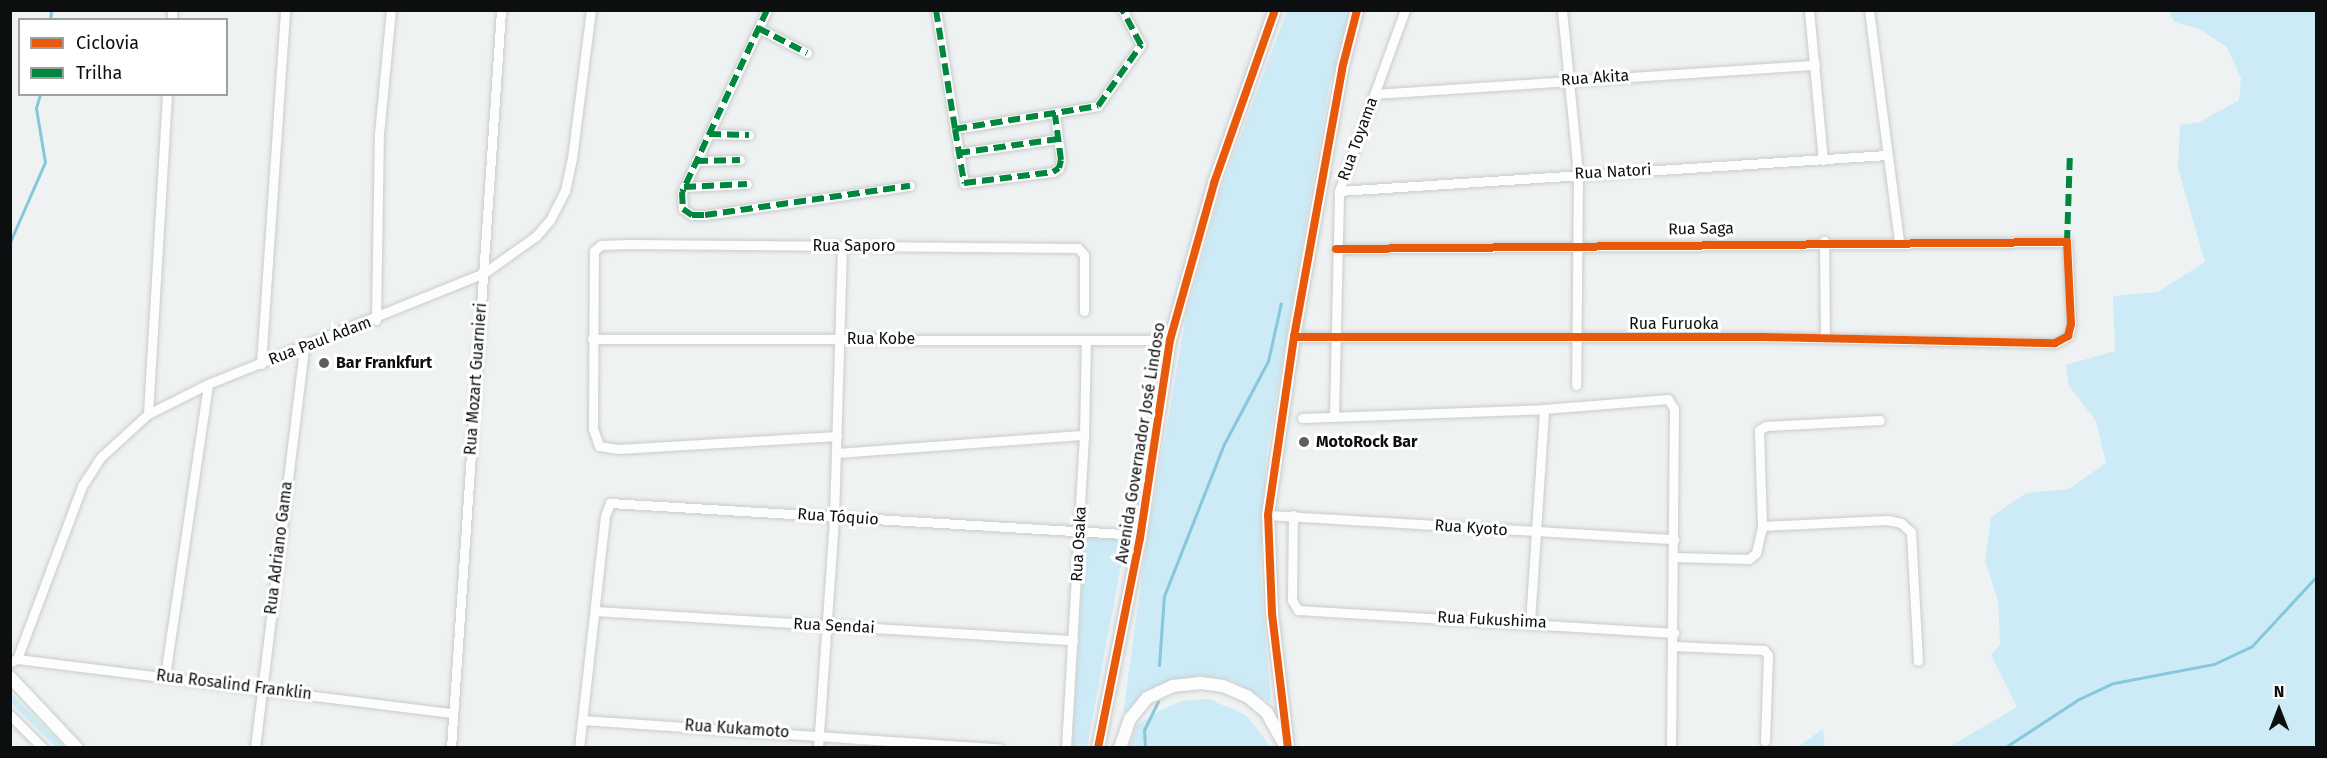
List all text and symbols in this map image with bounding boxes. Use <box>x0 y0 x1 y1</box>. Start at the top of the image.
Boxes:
legend <box>18 18 228 96</box>
text: Ciclovia <box>76 32 139 54</box>
text: Trilha <box>76 62 122 84</box>
street label: Rua Akita <box>1560 66 1630 90</box>
street label: Rua Toyama <box>1334 95 1382 183</box>
street label: Rua Natori <box>1574 160 1652 184</box>
street label: Rua Saga <box>1668 219 1734 239</box>
street label: Rua Saporo <box>812 236 896 256</box>
street label: Rua Mozart Guarnieri <box>461 302 491 456</box>
street label: Rua Paul Adam <box>266 313 374 369</box>
street label: Rua Furuoka <box>1629 314 1719 334</box>
street label: Avenida Governador José Lindoso <box>1112 321 1170 565</box>
street label: Rua Kobe <box>847 329 915 349</box>
place label: Bar Frankfurt <box>336 353 432 373</box>
marker: Bar Frankfurt <box>317 356 331 370</box>
place label: MotoRock Bar <box>1316 432 1417 452</box>
marker: MotoRock Bar <box>1297 435 1311 449</box>
street label: Rua Adriano Gama <box>261 480 297 616</box>
street label: Rua Tóquio <box>797 505 879 529</box>
street label: Rua Osaka <box>1067 506 1091 582</box>
street label: Rua Kyoto <box>1434 516 1508 540</box>
street label: Rua Fukushima <box>1437 608 1547 632</box>
street label: Rua Sendai <box>793 614 875 638</box>
street label: Rua Rosalind Franklin <box>155 666 313 704</box>
north arrow <box>2249 680 2309 740</box>
text: N <box>2274 682 2284 701</box>
street label: Rua Kukamoto <box>684 716 790 742</box>

